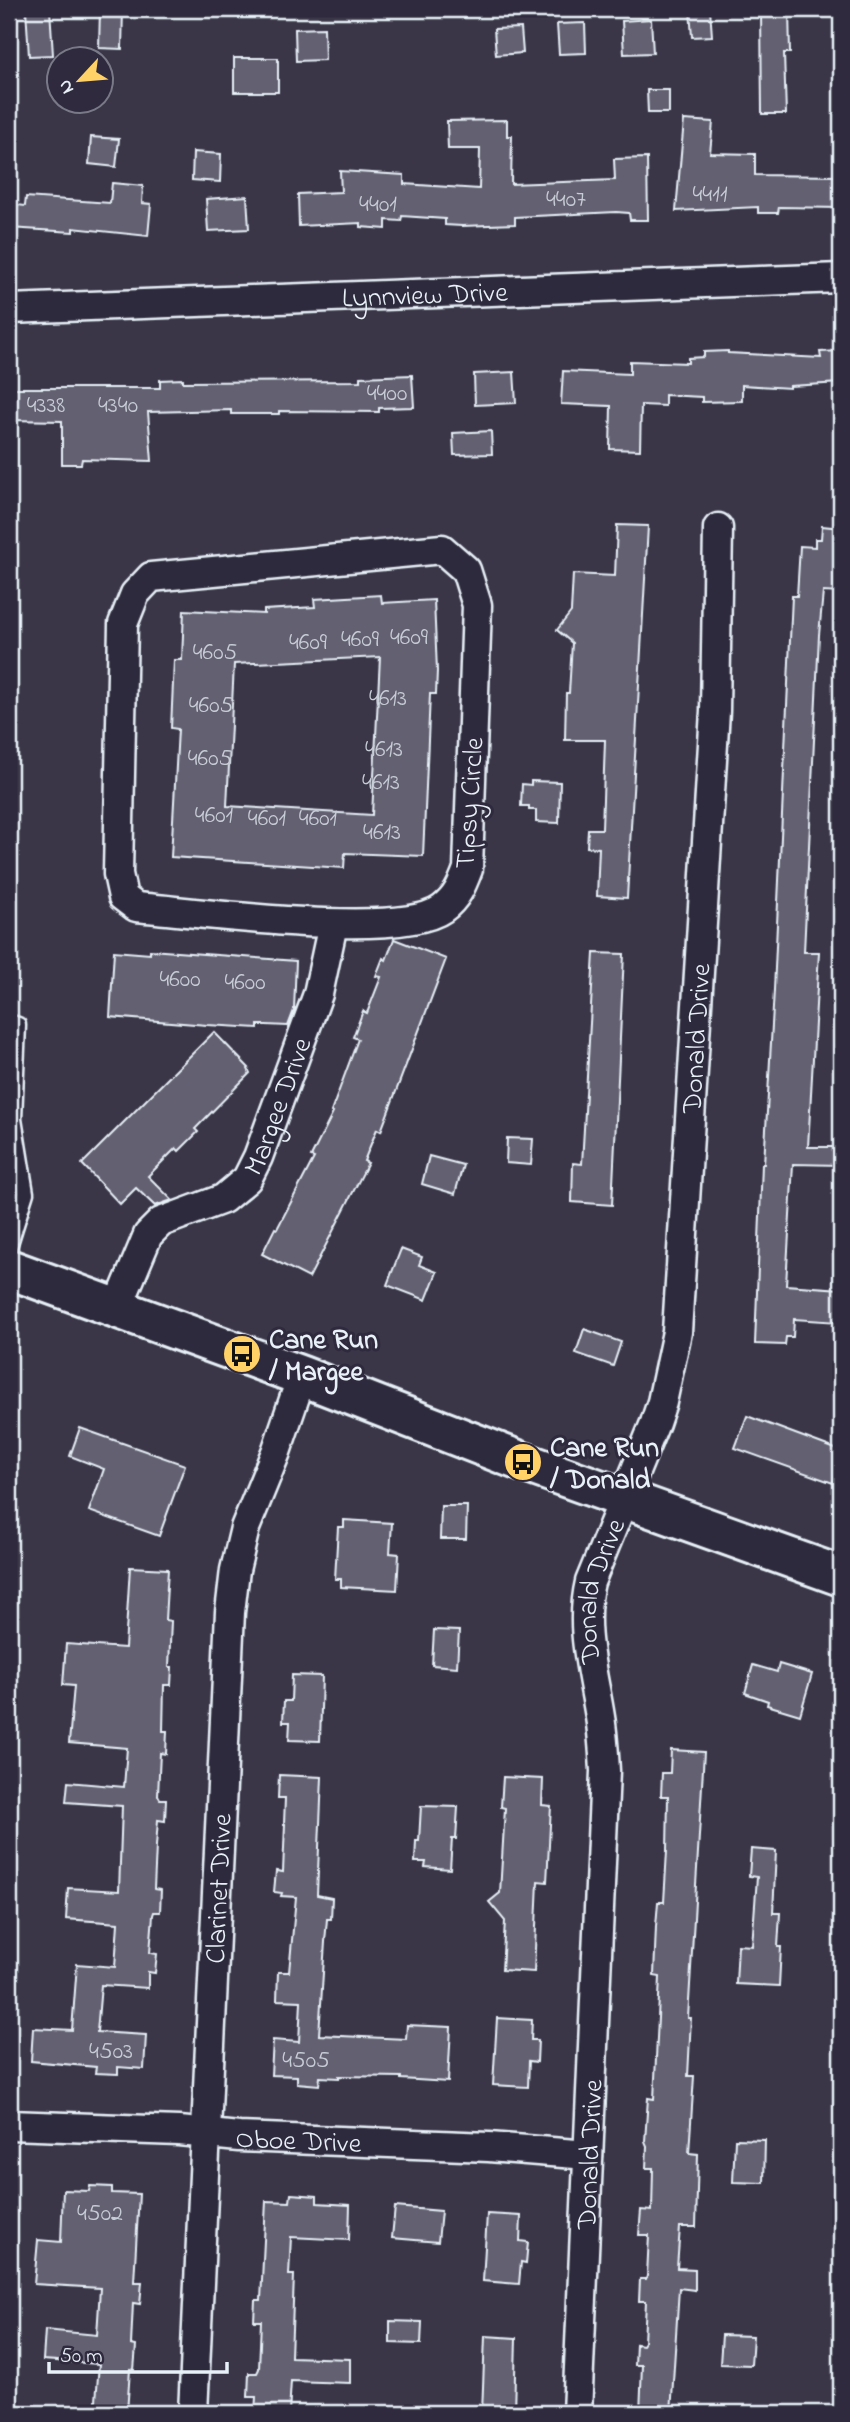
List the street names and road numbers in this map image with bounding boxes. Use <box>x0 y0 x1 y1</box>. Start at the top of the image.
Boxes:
street label: Lynnview Drive <box>341 273 509 321</box>
street label: Tipsy Circle <box>446 736 497 870</box>
street label: Donald Drive <box>673 962 724 1116</box>
street label: Margee Drive <box>235 1032 324 1183</box>
street label: Donald Drive <box>569 1512 638 1667</box>
street label: Clarinet Drive <box>197 1812 245 1965</box>
street label: Donald Drive <box>568 2078 616 2231</box>
street label: Oboe Drive <box>235 2120 363 2166</box>

